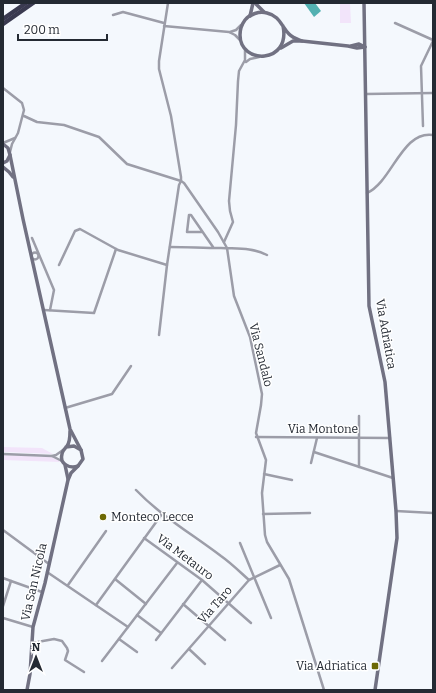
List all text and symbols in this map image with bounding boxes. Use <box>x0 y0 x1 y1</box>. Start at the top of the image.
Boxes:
scale bar <box>18 16 107 42</box>
text: 200 m <box>24 23 60 37</box>
street label: Via Adriatica <box>373 298 399 371</box>
street label: Via Sandalo <box>246 322 276 388</box>
street label: Via Montone <box>288 422 358 436</box>
place label: Monteco Lecce <box>111 510 193 524</box>
marker: Monteco Lecce <box>98 512 108 522</box>
street label: Via Metauro <box>154 531 216 583</box>
street label: Via San Nicola <box>18 541 50 622</box>
street label: Via Taro <box>195 583 235 627</box>
north arrow <box>16 637 56 677</box>
text: N <box>32 641 41 654</box>
place label: Via Adriatica <box>296 659 367 673</box>
marker: Via Adriatica <box>370 661 380 671</box>

